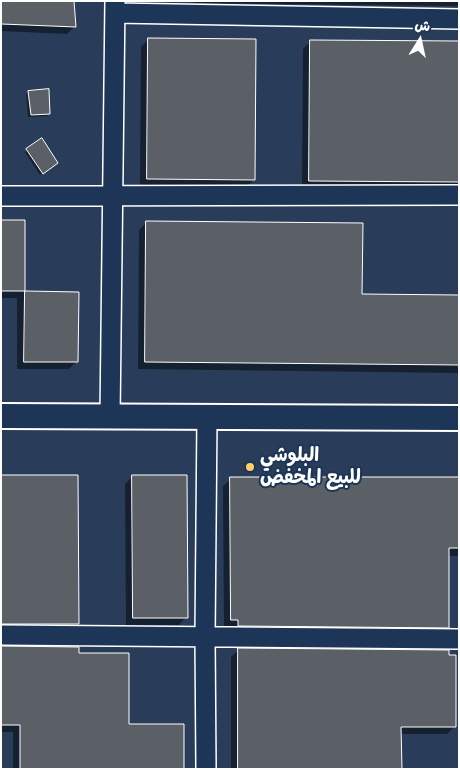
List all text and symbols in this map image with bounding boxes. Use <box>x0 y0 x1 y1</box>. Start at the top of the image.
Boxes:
text: ش <box>413 14 432 35</box>
north arrow <box>395 15 445 65</box>
place label: البلوشي للبيع المخفض <box>260 445 361 489</box>
marker: البلوشي للبيع المخفض <box>244 461 256 473</box>

